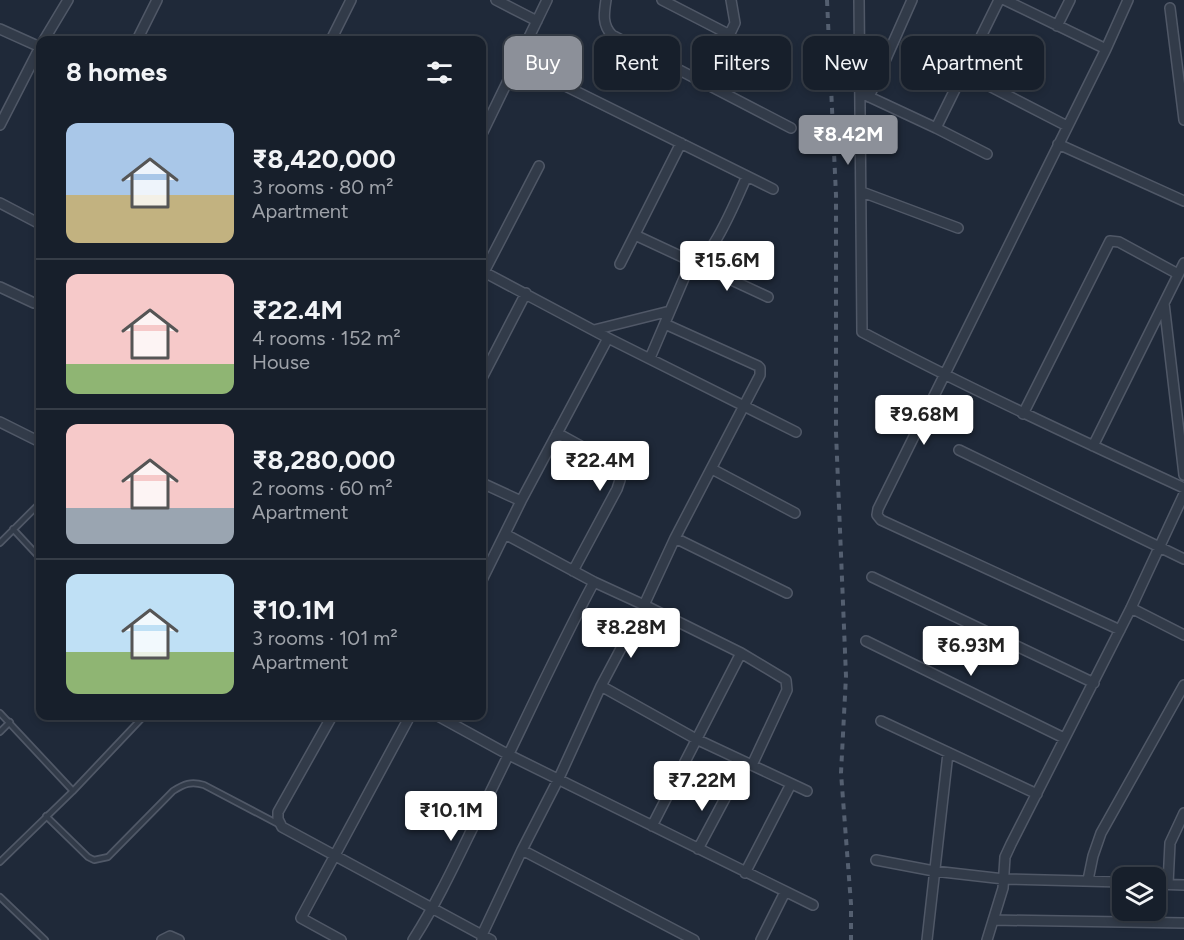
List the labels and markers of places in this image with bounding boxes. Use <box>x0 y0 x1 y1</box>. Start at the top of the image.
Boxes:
pin: ₹8.42M <box>799 115 897 166</box>
pin: ₹15.6M <box>678 241 776 292</box>
pin: ₹9.68M <box>875 395 973 446</box>
pin: ₹22.4M <box>551 441 649 492</box>
pin: ₹8.28M <box>582 608 680 659</box>
pin: ₹6.93M <box>922 626 1020 677</box>
pin: ₹7.22M <box>653 761 751 812</box>
pin: ₹10.1M <box>402 791 500 842</box>

